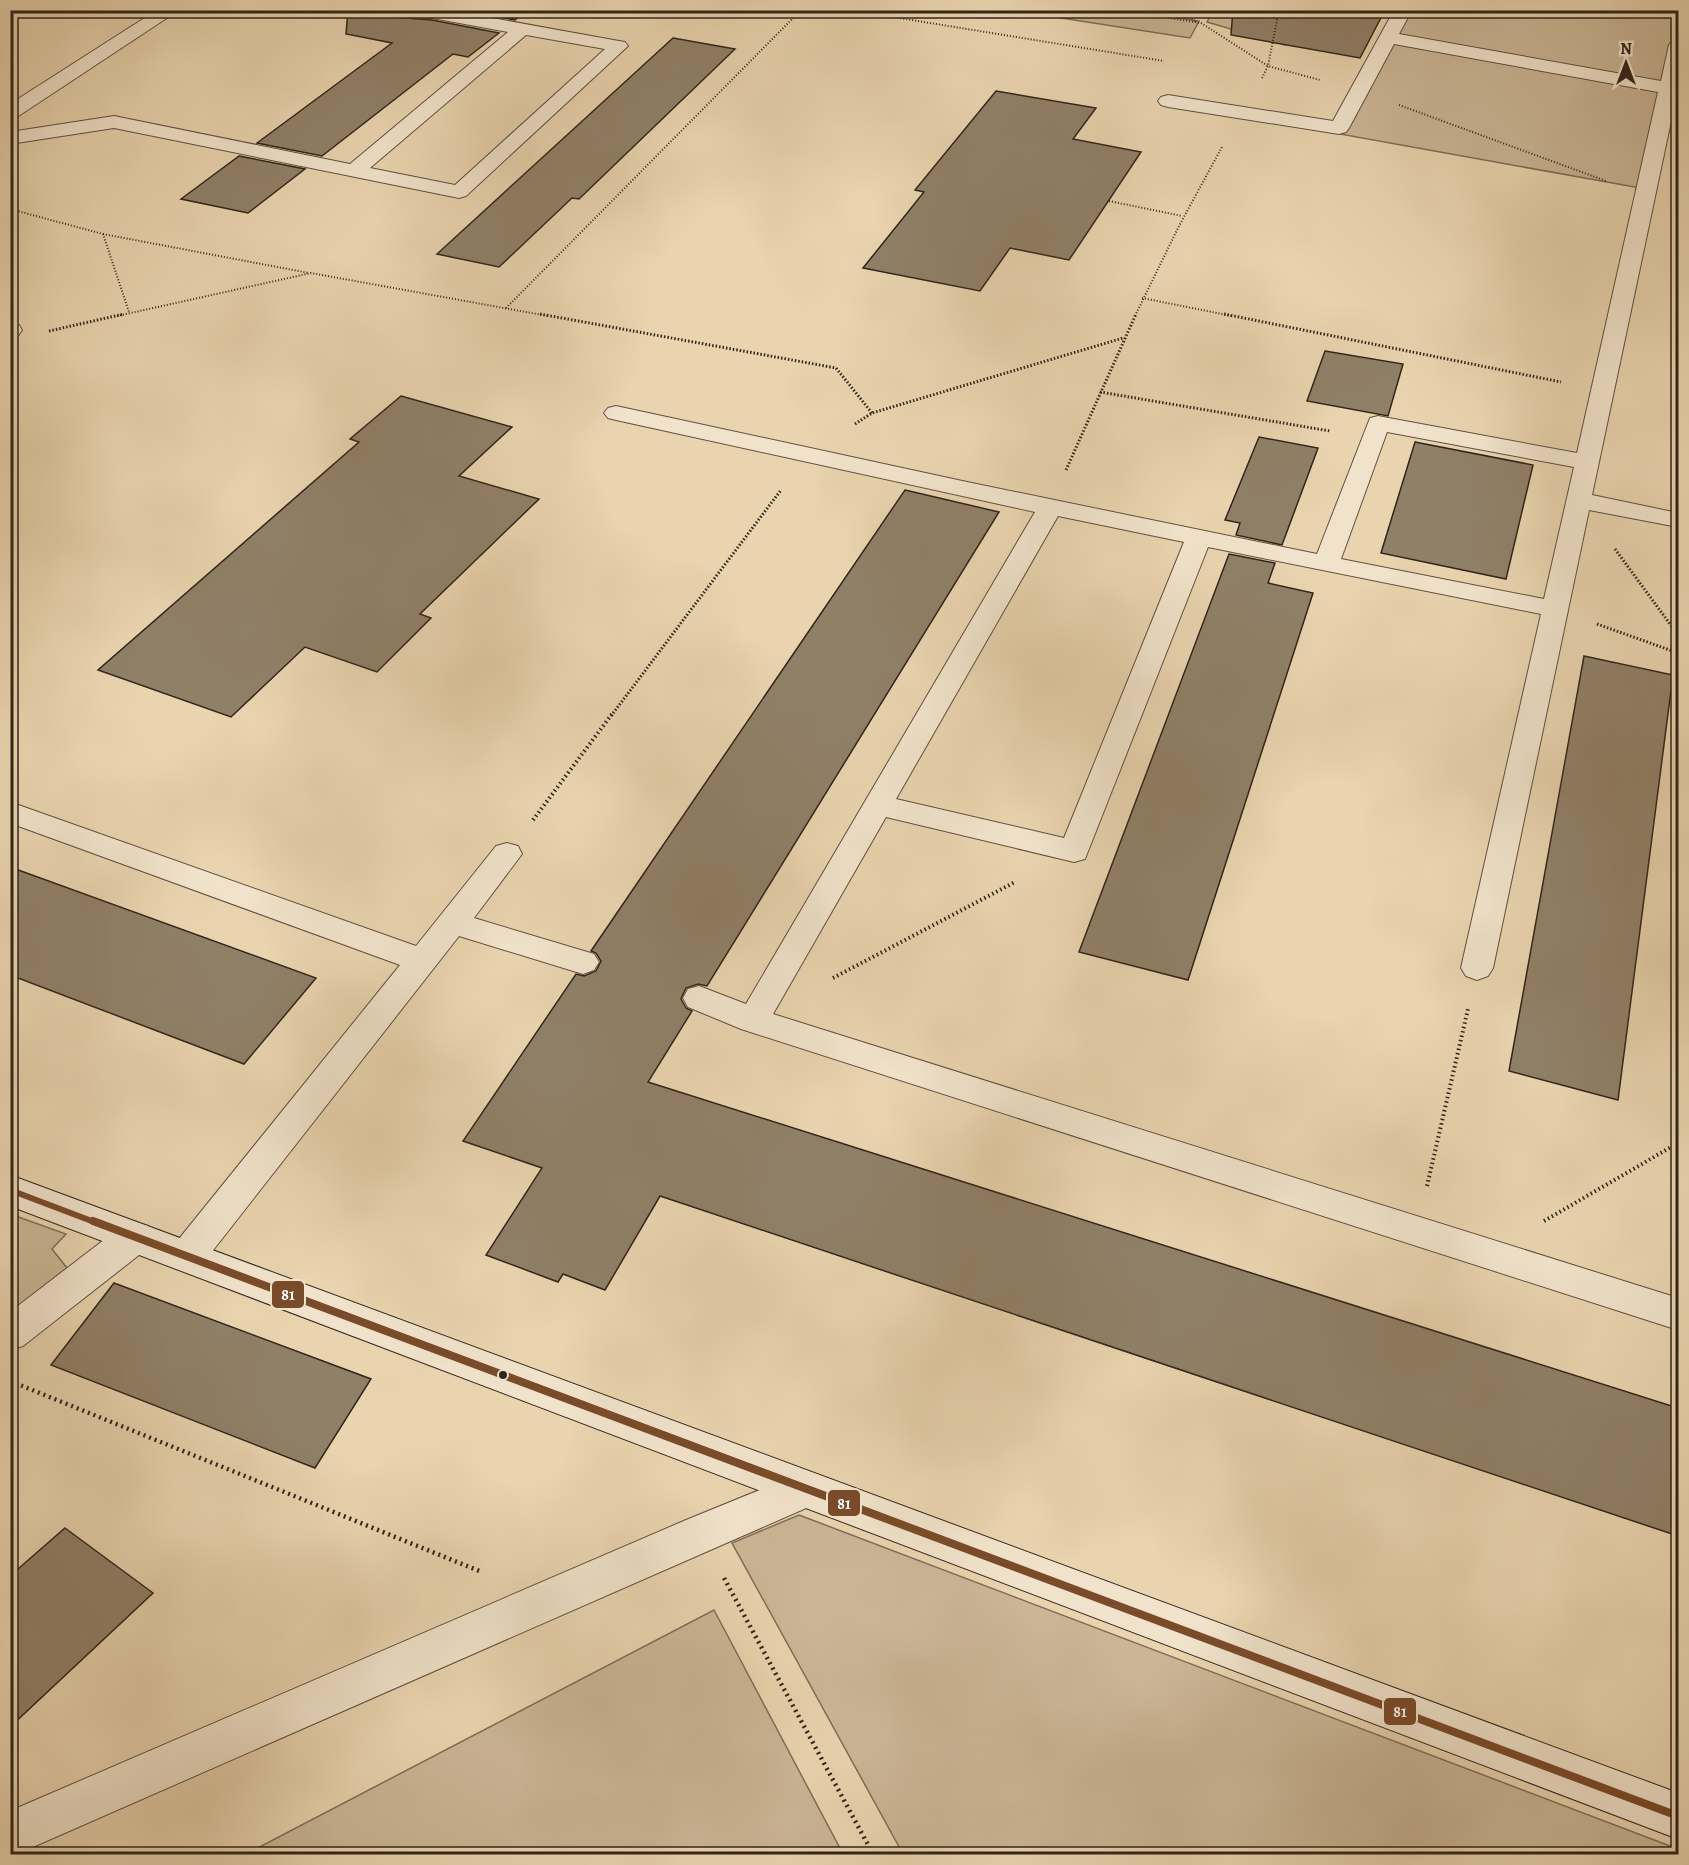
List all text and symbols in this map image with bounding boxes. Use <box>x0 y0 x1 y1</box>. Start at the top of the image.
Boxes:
north arrow <box>1596 33 1656 93</box>
text: N <box>1620 38 1632 60</box>
line badge: 81 <box>271 1280 305 1309</box>
text: 81 <box>281 1284 295 1306</box>
unlabelled marker <box>497 1369 509 1381</box>
line badge: 81 <box>827 1489 861 1517</box>
text: 81 <box>837 1493 851 1515</box>
line badge: 81 <box>1383 1697 1417 1726</box>
text: 81 <box>1393 1701 1407 1723</box>

